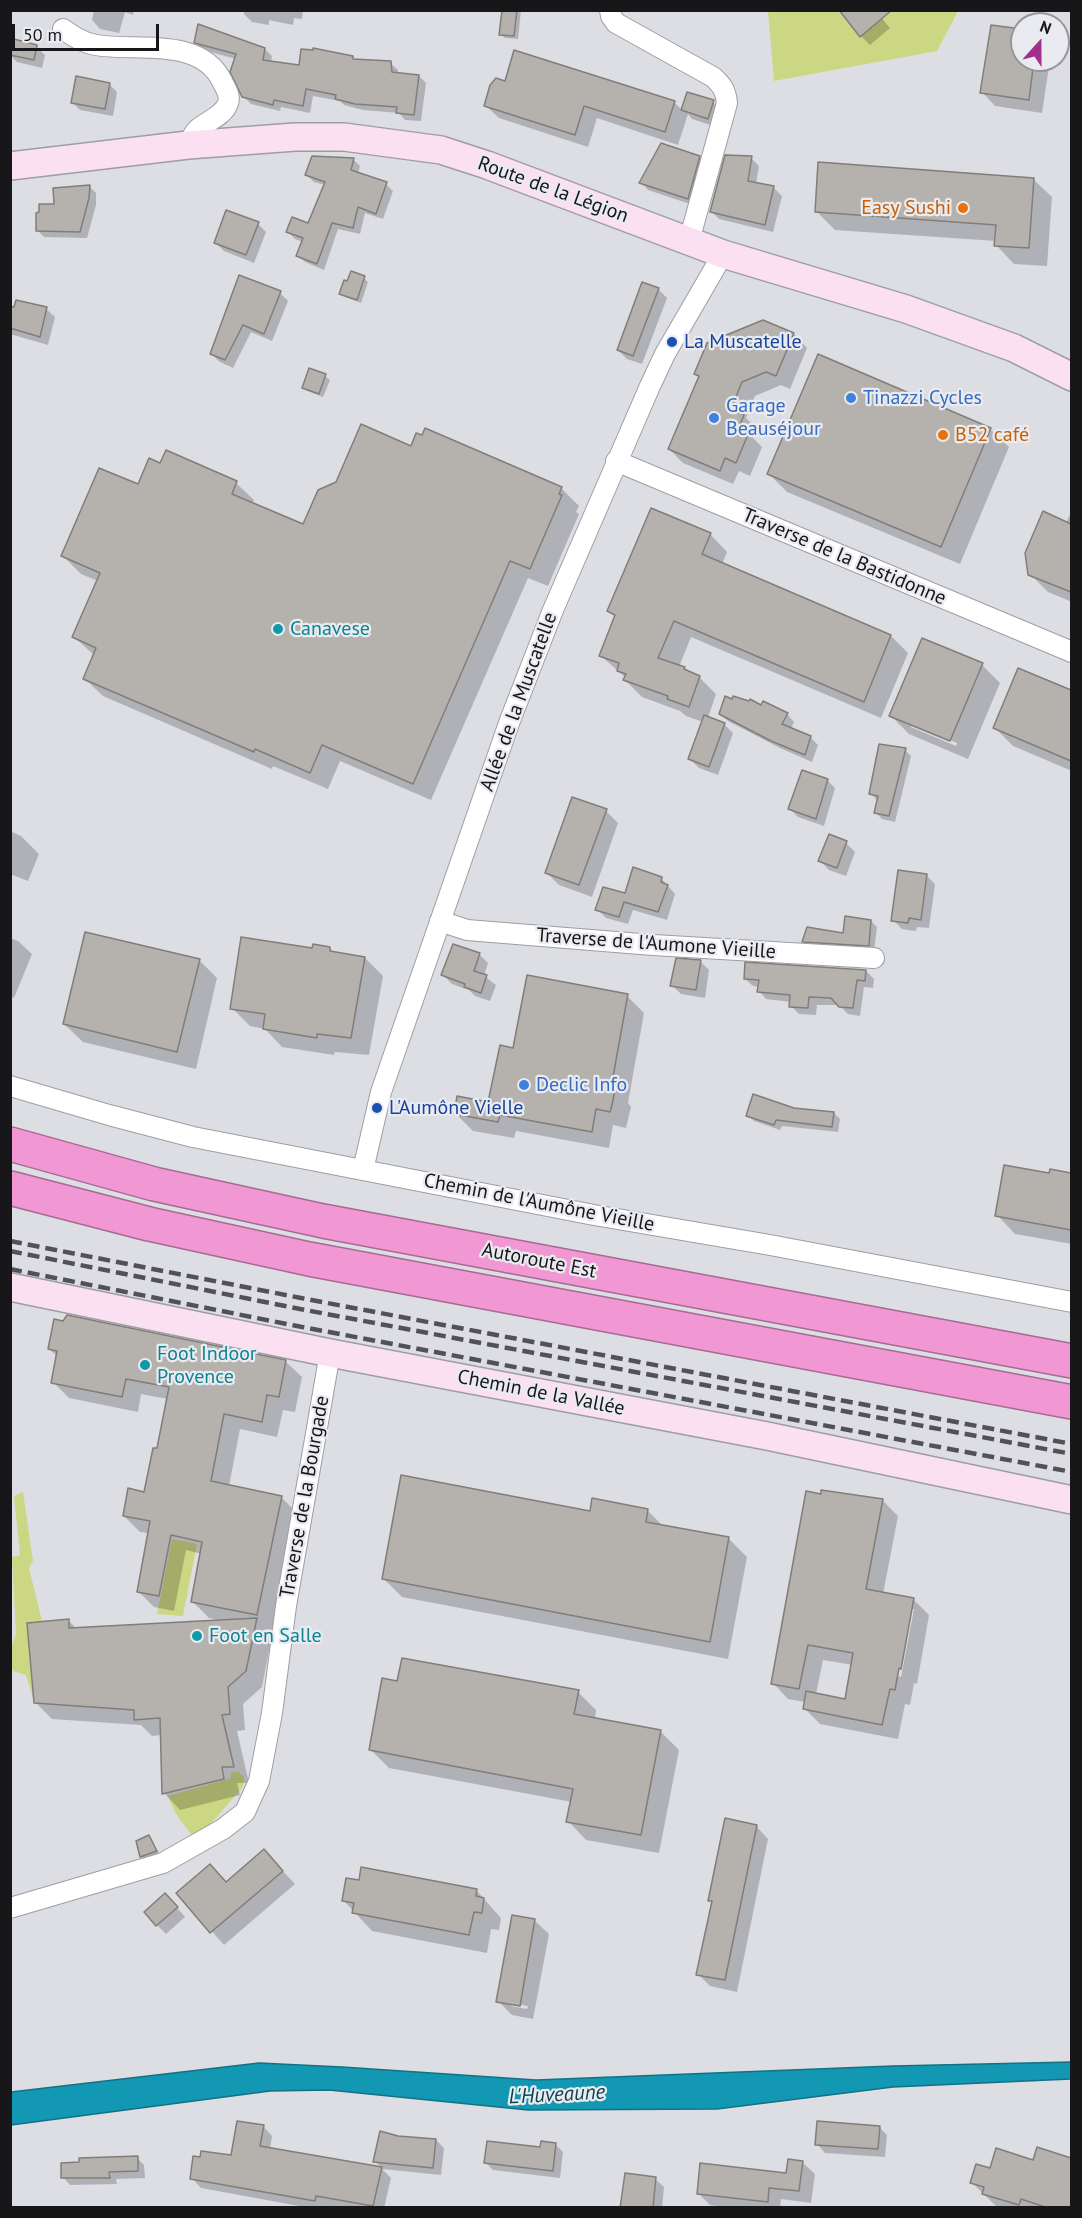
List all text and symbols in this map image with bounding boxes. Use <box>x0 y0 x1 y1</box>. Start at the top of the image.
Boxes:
scale bar <box>15 12 162 50</box>
north arrow <box>1010 12 1070 72</box>
text: N <box>1037 16 1054 38</box>
text: 50 m <box>23 23 62 46</box>
street label: Route de la Légion <box>474 152 632 228</box>
place label: Easy Sushi <box>861 196 951 220</box>
marker: Easy Sushi <box>956 201 970 215</box>
place label: La Muscatelle <box>684 330 802 354</box>
marker: La Muscatelle <box>665 335 679 349</box>
place label: Tinazzi Cycles <box>863 386 982 410</box>
marker: Tinazzi Cycles <box>844 391 858 405</box>
place label: Garage Beauséjour <box>726 394 821 441</box>
marker: Garage Beauséjour <box>707 411 721 425</box>
place label: B52 café <box>955 423 1029 447</box>
marker: B52 café <box>936 428 950 442</box>
street label: Traverse de la Bastidonne <box>738 503 950 611</box>
street label: Allée de la Muscatelle <box>475 609 563 795</box>
place label: Canavese <box>290 617 370 641</box>
marker: Canavese <box>271 622 285 636</box>
street label: Traverse de l'Aumone Vieille <box>535 924 777 964</box>
place label: Declic Info <box>536 1073 627 1097</box>
marker: Declic Info <box>517 1078 531 1092</box>
place label: L'Aumône Vielle <box>389 1096 523 1120</box>
marker: L'Aumône Vielle <box>370 1101 384 1115</box>
street label: Chemin de l'Aumône Vieille <box>422 1169 656 1237</box>
street label: Autoroute Est <box>480 1238 598 1284</box>
place label: Foot Indoor Provence <box>157 1342 257 1389</box>
marker: Foot Indoor Provence <box>138 1358 152 1372</box>
street label: Chemin de la Vallée <box>455 1365 627 1421</box>
street label: Traverse de la Bourgade <box>275 1394 335 1600</box>
place label: Foot en Salle <box>209 1624 322 1648</box>
marker: Foot en Salle <box>190 1629 204 1643</box>
water label: L'Huveaune <box>508 2080 606 2110</box>

